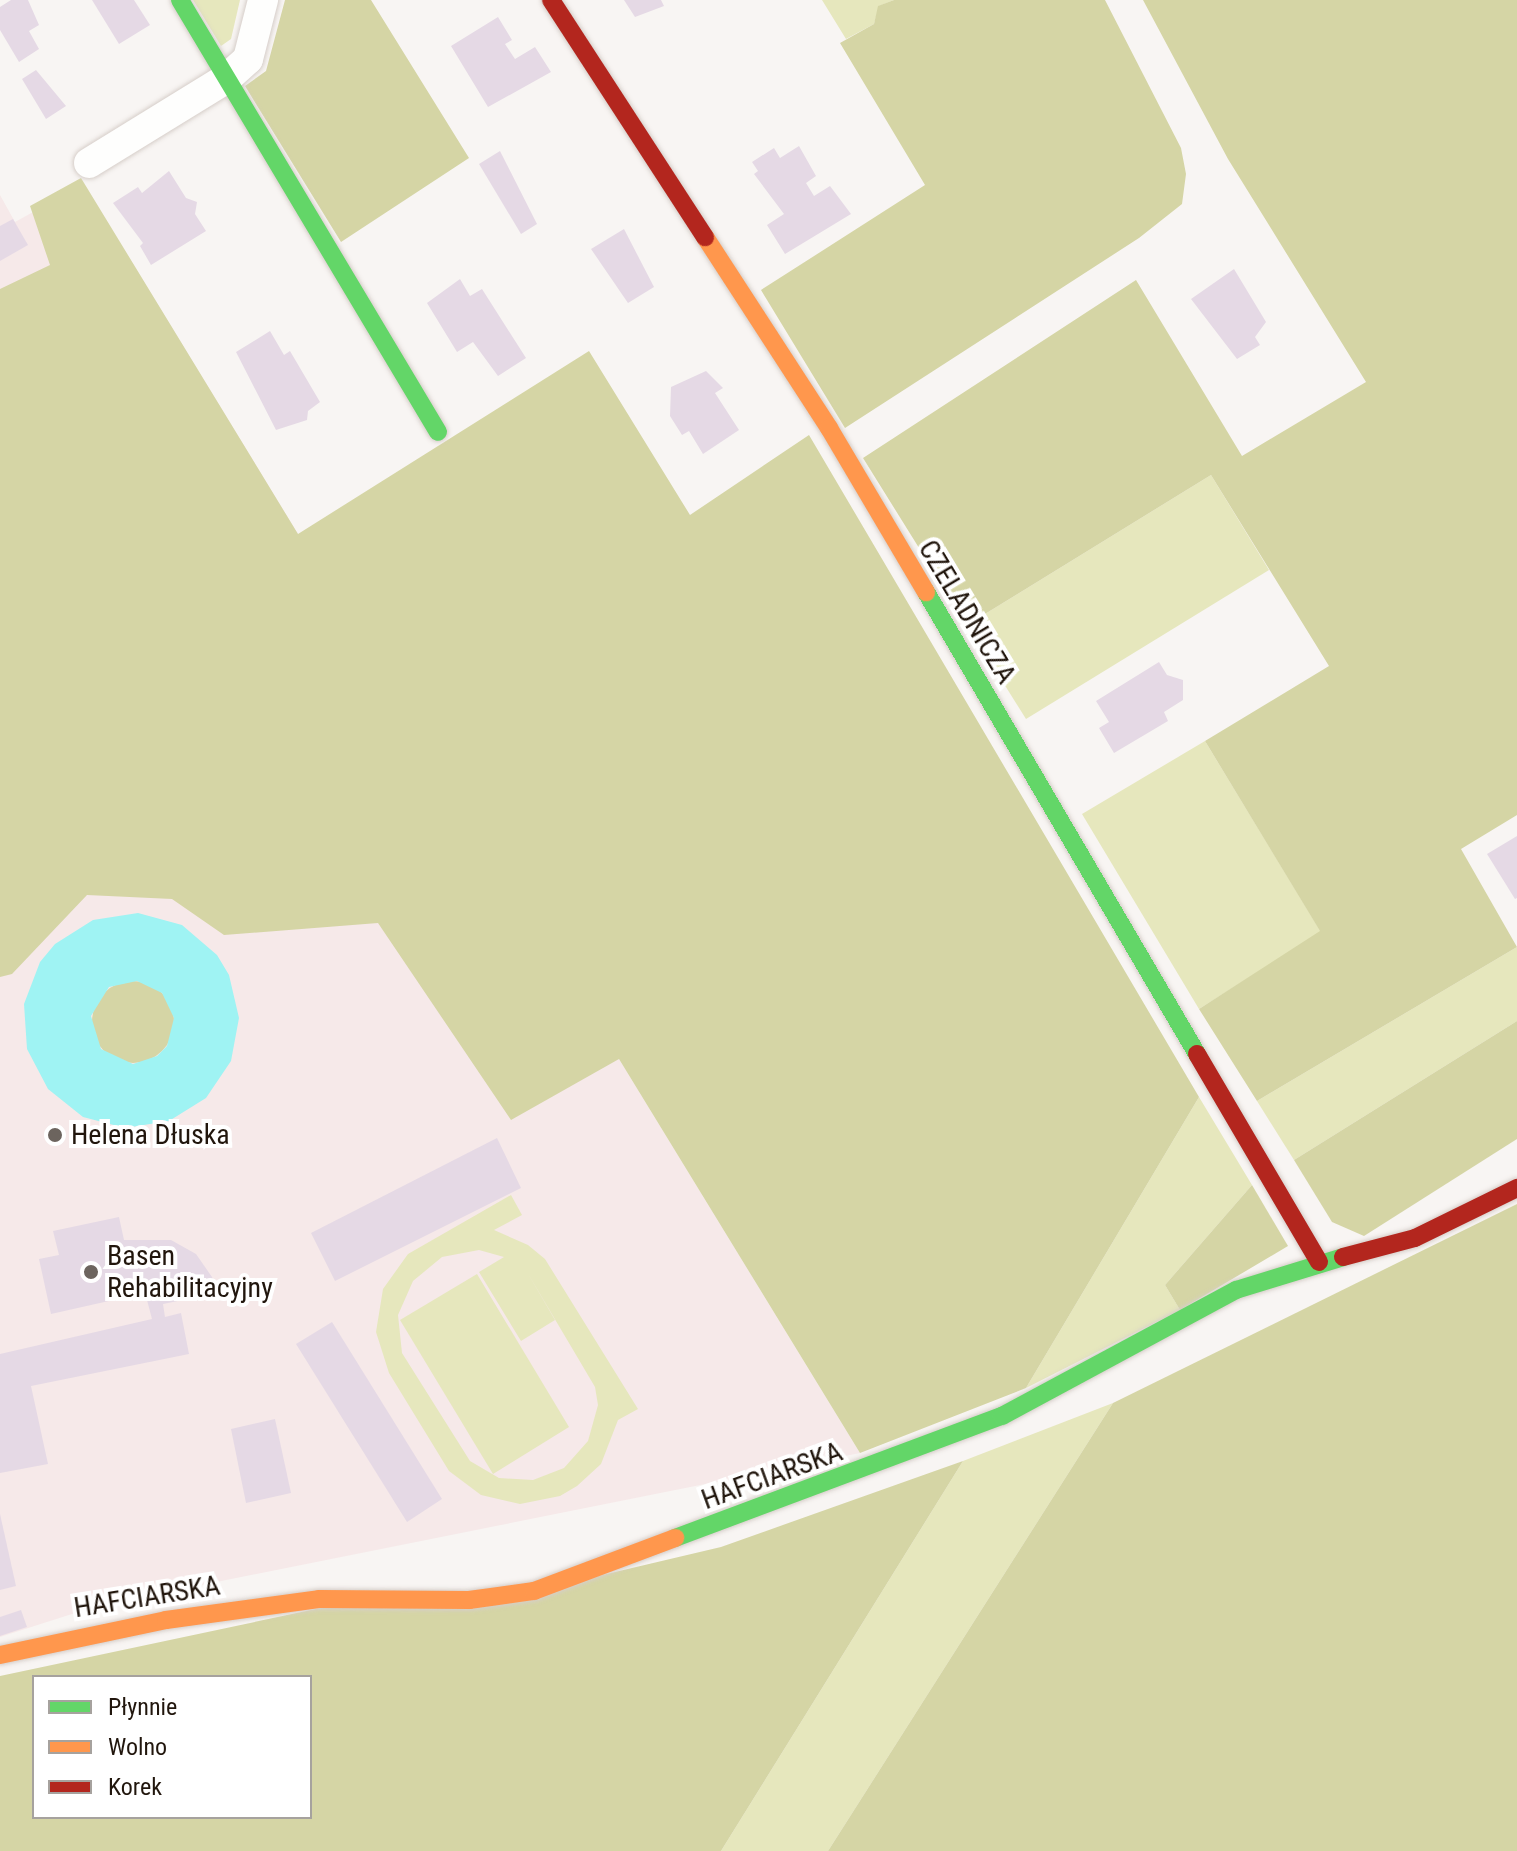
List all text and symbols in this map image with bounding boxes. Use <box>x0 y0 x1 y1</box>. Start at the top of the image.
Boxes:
street label: CZELADNICZA <box>911 534 1023 690</box>
place label: Helena Dłuska <box>71 1118 230 1152</box>
marker: Helena Dłuska <box>46 1126 64 1144</box>
place label: Basen Rehabilitacyjny <box>107 1239 273 1305</box>
marker: Basen Rehabilitacyjny <box>82 1263 100 1281</box>
street label: HAFCIARSKA <box>697 1435 847 1517</box>
street label: HAFCIARSKA <box>72 1569 222 1625</box>
legend <box>32 1675 312 1819</box>
text: Płynnie <box>108 1693 177 1721</box>
text: Wolno <box>108 1733 167 1761</box>
text: Korek <box>108 1773 162 1801</box>

